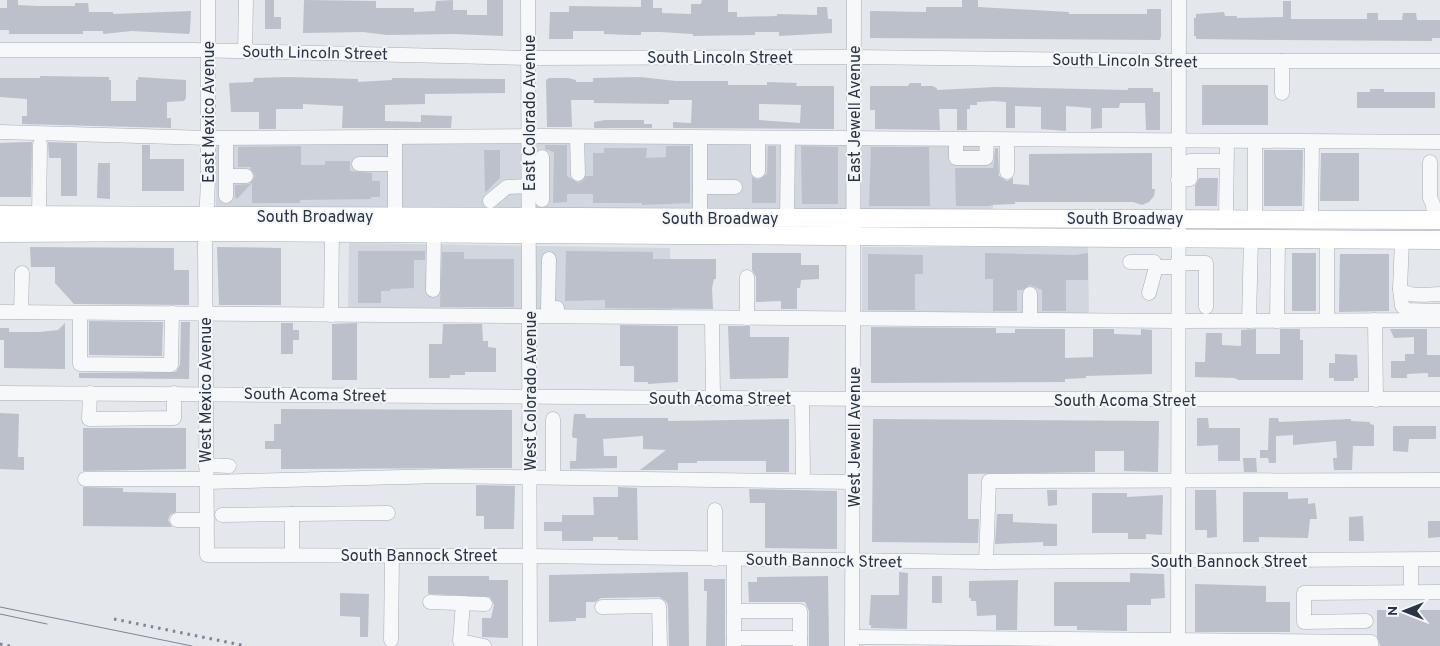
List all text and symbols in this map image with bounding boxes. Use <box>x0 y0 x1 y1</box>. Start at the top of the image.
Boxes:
street label: East Colorado Avenue <box>521 35 541 191</box>
street label: East Mexico Avenue <box>200 41 220 183</box>
street label: South Lincoln Street <box>242 43 388 65</box>
street label: East Jewell Avenue <box>846 45 866 183</box>
street label: South Lincoln Street <box>647 49 793 69</box>
street label: South Lincoln Street <box>1052 51 1198 73</box>
street label: South Broadway <box>257 208 374 228</box>
street label: South Broadway <box>662 210 779 230</box>
street label: South Broadway <box>1067 210 1184 230</box>
street label: West Colorado Avenue <box>522 311 542 471</box>
street label: West Mexico Avenue <box>197 317 217 463</box>
street label: West Jewell Avenue <box>846 367 866 507</box>
street label: South Acoma Street <box>243 385 386 407</box>
street label: South Acoma Street <box>649 390 791 410</box>
street label: South Acoma Street <box>1054 392 1196 412</box>
street label: South Bannock Street <box>341 547 497 567</box>
street label: South Bannock Street <box>745 551 903 573</box>
street label: South Bannock Street <box>1151 553 1307 573</box>
north arrow <box>1380 586 1430 636</box>
text: N <box>1385 606 1402 616</box>

